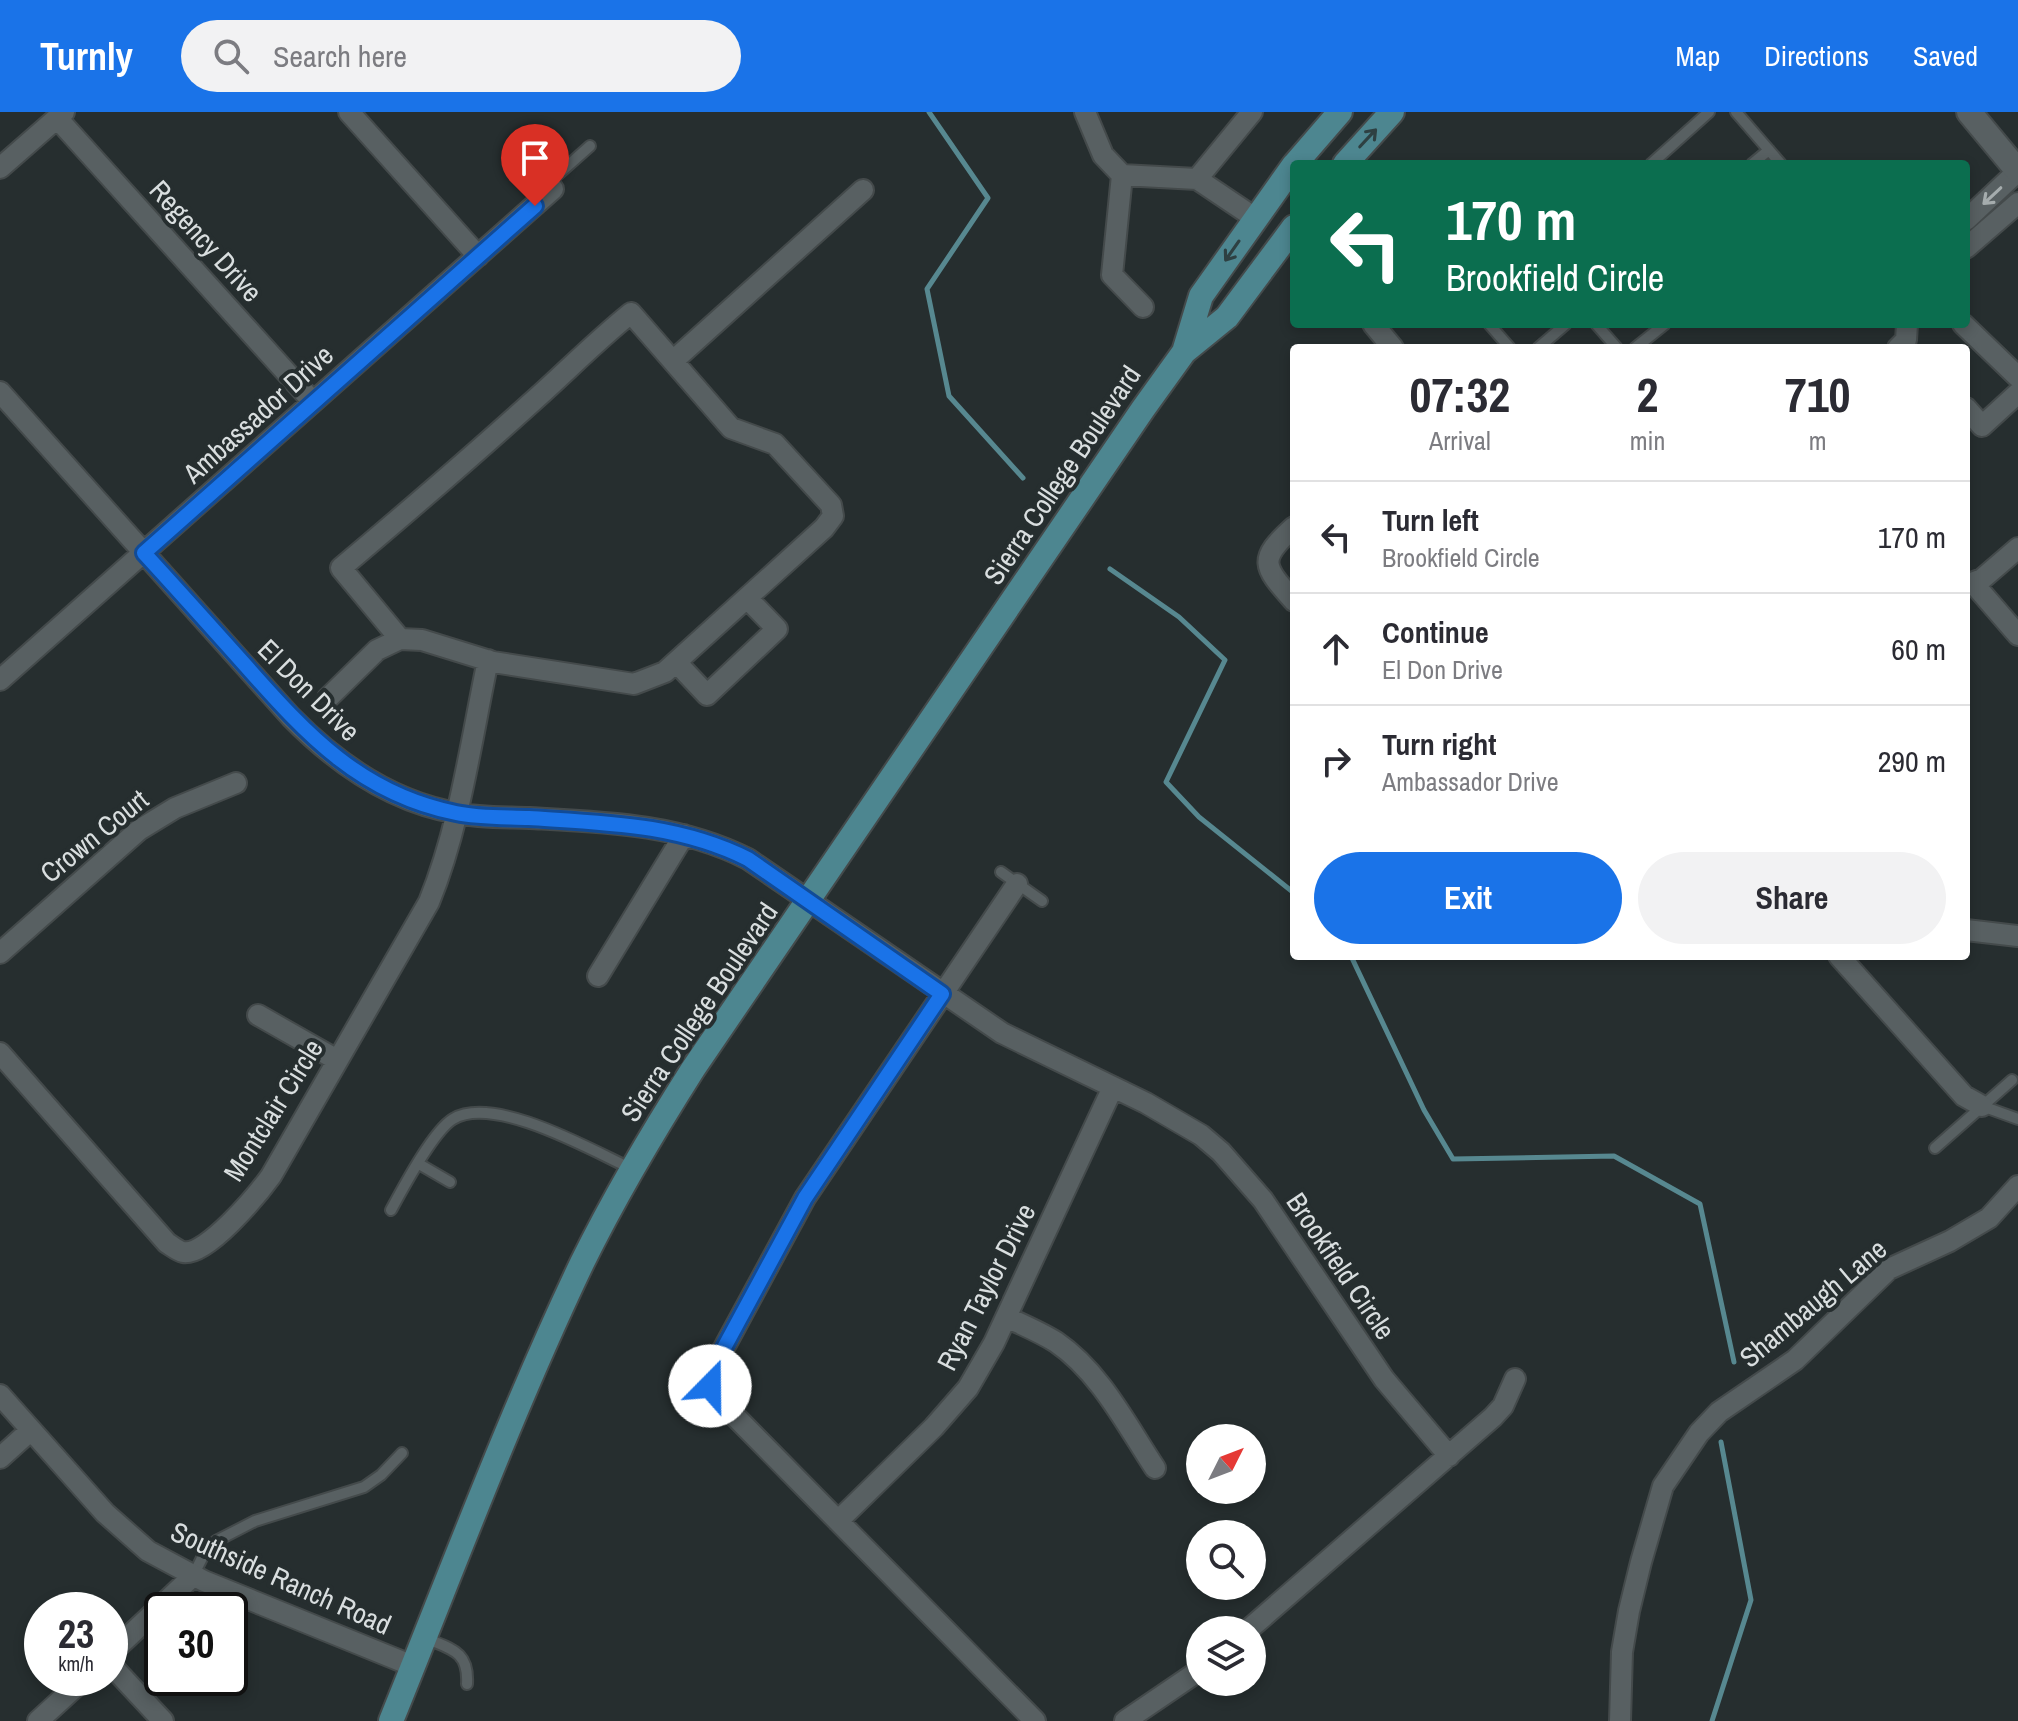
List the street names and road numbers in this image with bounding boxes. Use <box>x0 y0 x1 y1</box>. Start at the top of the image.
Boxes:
street label: Regency Drive <box>141 172 271 310</box>
street label: Ambassador Drive <box>174 336 341 492</box>
street label: Sierra College Boulevard <box>975 358 1149 592</box>
street label: El Don Drive <box>250 631 368 749</box>
street label: Crown Court <box>32 781 156 891</box>
street label: Sierra College Boulevard <box>612 895 786 1129</box>
street label: Montclair Circle <box>214 1032 332 1188</box>
street label: Brookfield Circle <box>1278 1185 1404 1347</box>
street label: Ryan Taylor Drive <box>928 1197 1044 1377</box>
street label: Shambaugh Lane <box>1731 1230 1895 1376</box>
street label: Southside Ranch Road <box>165 1512 397 1644</box>

